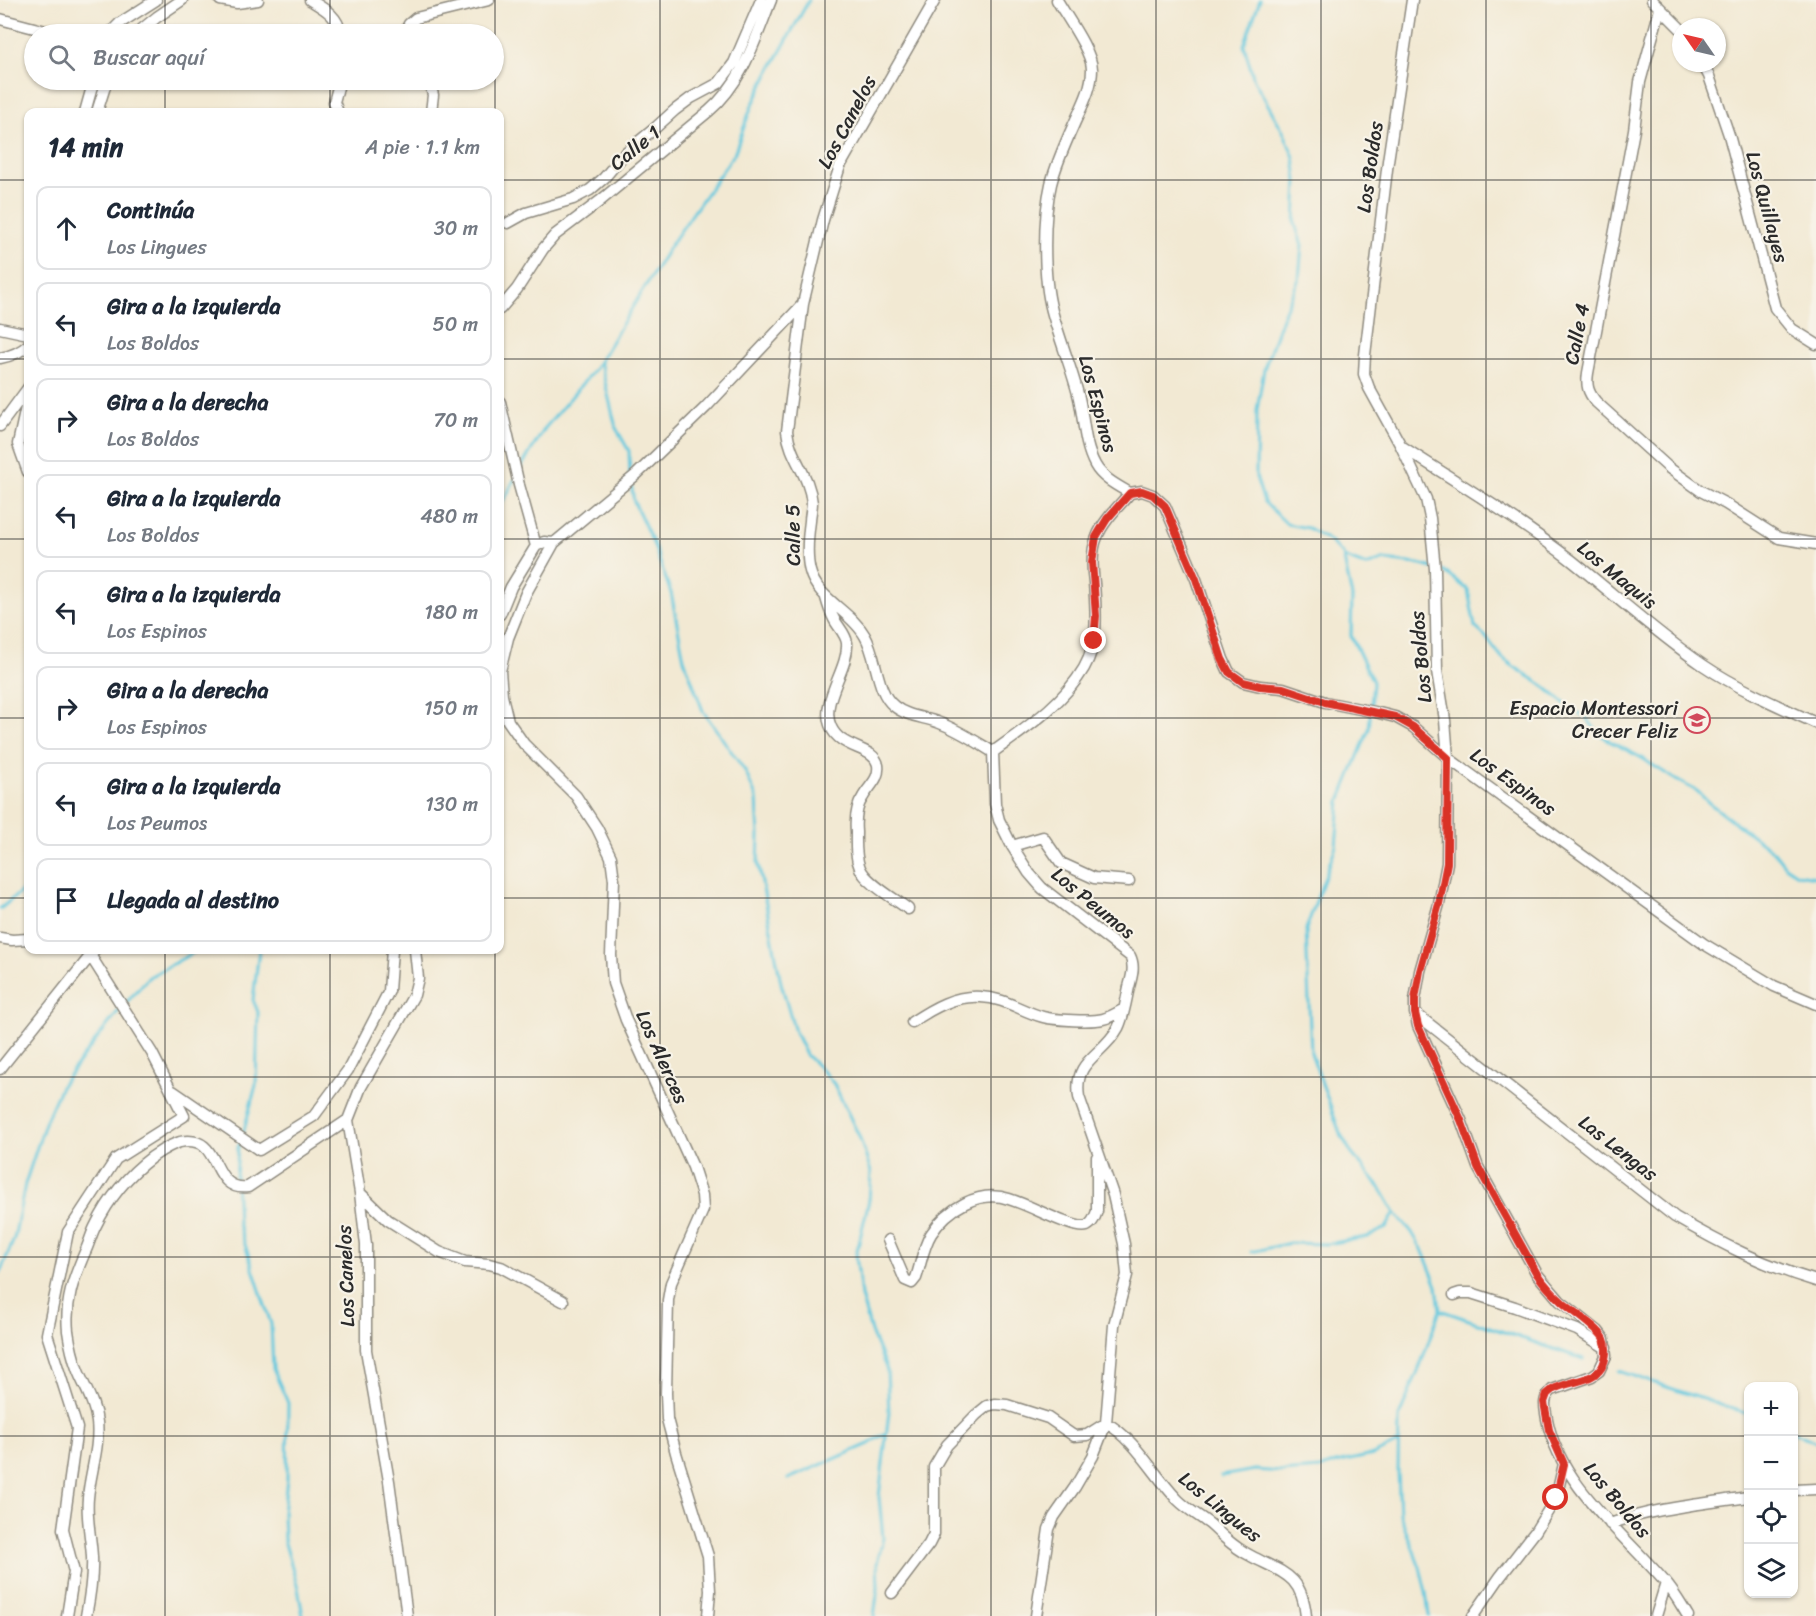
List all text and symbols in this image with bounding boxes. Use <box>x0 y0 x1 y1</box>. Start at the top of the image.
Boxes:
north arrow <box>1672 18 1726 72</box>
search box <box>24 24 504 90</box>
text: Buscar aquí <box>93 38 205 77</box>
icon: search <box>45 41 78 74</box>
street label: Los Canelos <box>808 68 887 175</box>
street label: Calle 1 <box>601 116 669 180</box>
street label: Los Boldos <box>1346 118 1394 215</box>
text: 14 min <box>48 124 123 170</box>
text: A pie · 1.1 km <box>365 130 480 165</box>
street label: Los Quillayes <box>1735 147 1799 267</box>
text: Continúa <box>107 191 194 230</box>
text: 30 m <box>434 211 478 246</box>
icon: ahead <box>50 212 83 245</box>
text: Los Lingues <box>107 230 207 265</box>
text: Gira a la izquierda <box>107 287 280 326</box>
street label: Calle 4 <box>1554 300 1600 368</box>
text: 50 m <box>433 307 478 342</box>
icon: left <box>50 308 83 341</box>
text: Los Boldos <box>107 326 199 361</box>
street label: Los Espinos <box>1068 351 1128 458</box>
text: Gira a la derecha <box>107 383 268 422</box>
text: 70 m <box>433 403 478 438</box>
icon: right <box>50 404 83 437</box>
text: Los Boldos <box>107 422 199 457</box>
text: Gira a la izquierda <box>107 479 280 518</box>
text: 480 m <box>420 499 478 534</box>
icon: left <box>50 500 83 533</box>
street label: Calle 5 <box>775 504 811 566</box>
text: Los Boldos <box>107 518 199 553</box>
street label: Los Maquis <box>1569 531 1666 619</box>
text: Gira a la izquierda <box>107 575 280 614</box>
text: 180 m <box>424 595 478 630</box>
icon: left <box>50 596 83 629</box>
street label: Los Boldos <box>1399 609 1442 704</box>
text: Los Espinos <box>107 614 207 649</box>
route end <box>1080 627 1106 653</box>
text: Gira a la derecha <box>107 671 268 710</box>
text: 150 m <box>424 691 478 726</box>
place label: Espacio Montessori Crecer Feliz <box>1509 691 1679 749</box>
icon: right <box>50 692 83 725</box>
school or university icon: Espacio Montessori Crecer Feliz <box>1682 705 1712 735</box>
text: Los Espinos <box>107 710 207 745</box>
street label: Los Espinos <box>1462 738 1564 826</box>
text: Gira a la izquierda <box>107 767 280 806</box>
text: 130 m <box>425 787 478 822</box>
icon: left <box>50 788 83 821</box>
text: Los Peumos <box>107 806 207 841</box>
street label: Los Peumos <box>1043 858 1144 949</box>
text: Llegada al destino <box>107 881 279 920</box>
icon: arrive <box>50 884 83 917</box>
street label: Los Alerces <box>626 1004 699 1110</box>
street label: Las Lengas <box>1570 1105 1666 1191</box>
street label: Los Canelos <box>327 1224 365 1327</box>
map controls <box>1744 1382 1798 1598</box>
button: + <box>1744 1382 1798 1436</box>
button: − <box>1744 1436 1798 1490</box>
street label: Los Boldos <box>1574 1453 1661 1547</box>
street label: Los Lingues <box>1170 1462 1270 1552</box>
route start <box>1542 1484 1568 1510</box>
button: locate <box>1744 1490 1798 1544</box>
button: layers <box>1744 1544 1798 1598</box>

